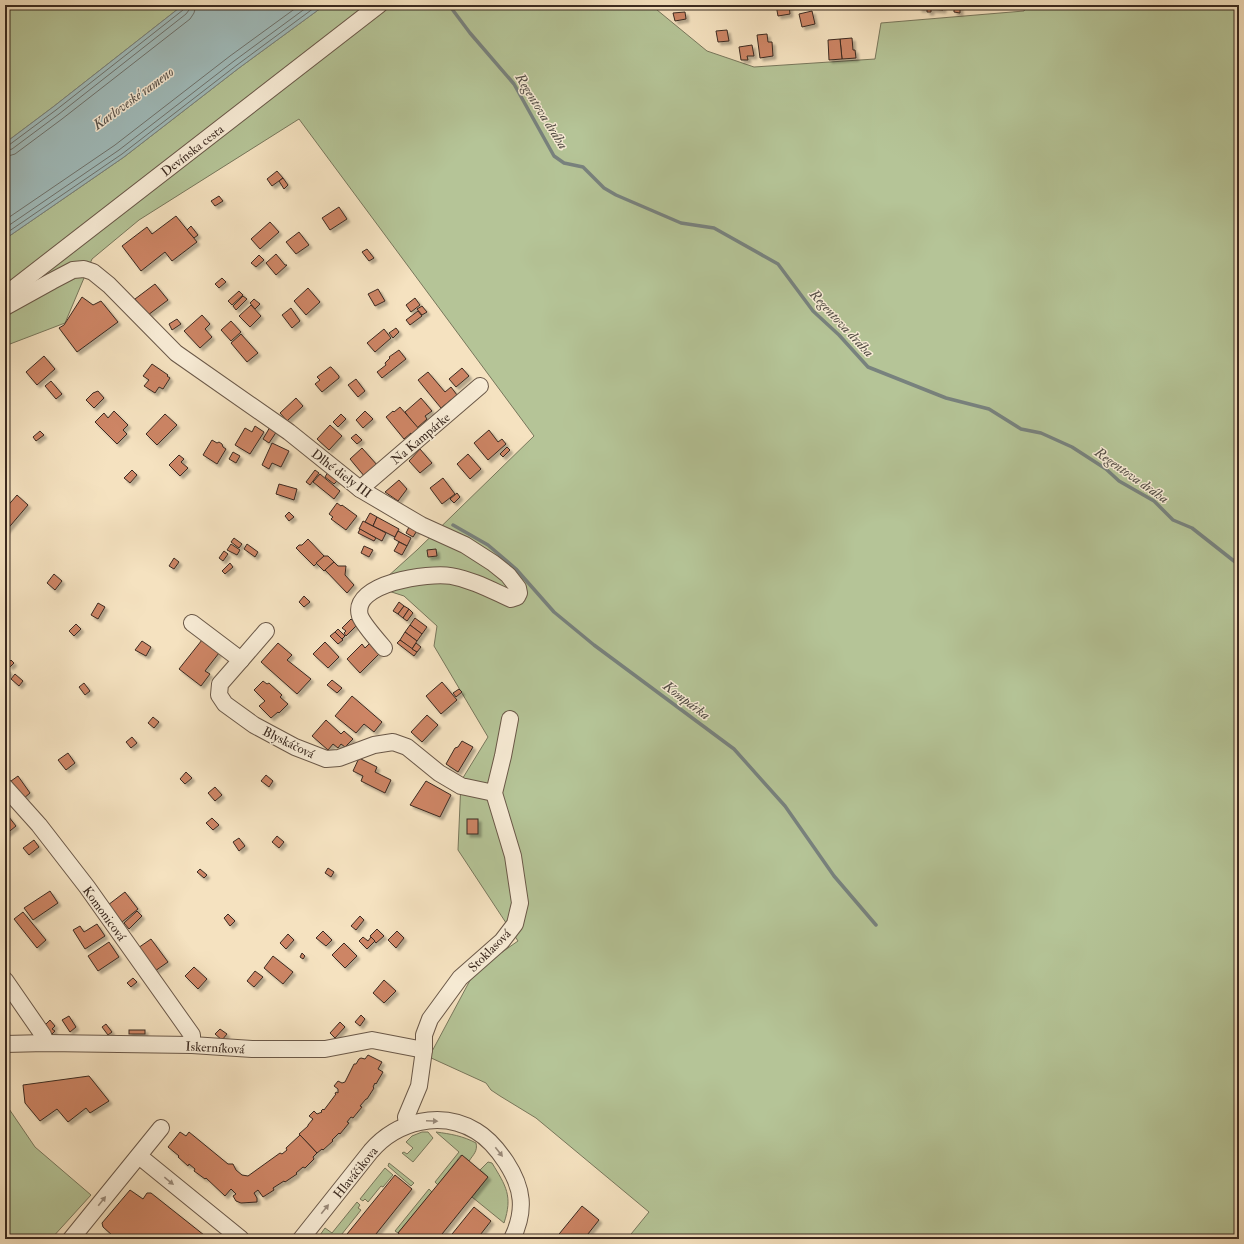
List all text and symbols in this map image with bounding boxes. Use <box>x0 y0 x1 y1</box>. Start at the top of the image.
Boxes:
water label: Karloveské rameno <box>89 63 177 134</box>
water label: Regentova dráha <box>511 69 572 153</box>
street label: Devínska cesta <box>158 121 228 180</box>
water label: Regentova dráha <box>805 285 878 361</box>
street label: Na Kampárke <box>388 409 454 469</box>
water label: Regentova dráha <box>1091 443 1172 507</box>
street label: Dlhé diely III <box>307 446 375 503</box>
water label: Kompárka <box>659 677 714 724</box>
street label: Blyskáčová <box>260 724 318 763</box>
street label: Komonicová <box>79 883 130 945</box>
street label: Stoklasová <box>465 925 515 975</box>
street label: Iskerníková <box>185 1038 246 1058</box>
one-way arrow <box>426 1117 438 1124</box>
street label: Hlaváčikova <box>330 1143 382 1202</box>
one-way arrow <box>494 1147 503 1158</box>
one-way arrow <box>164 1176 175 1185</box>
one-way arrow <box>98 1195 107 1206</box>
one-way arrow <box>321 1203 330 1214</box>

